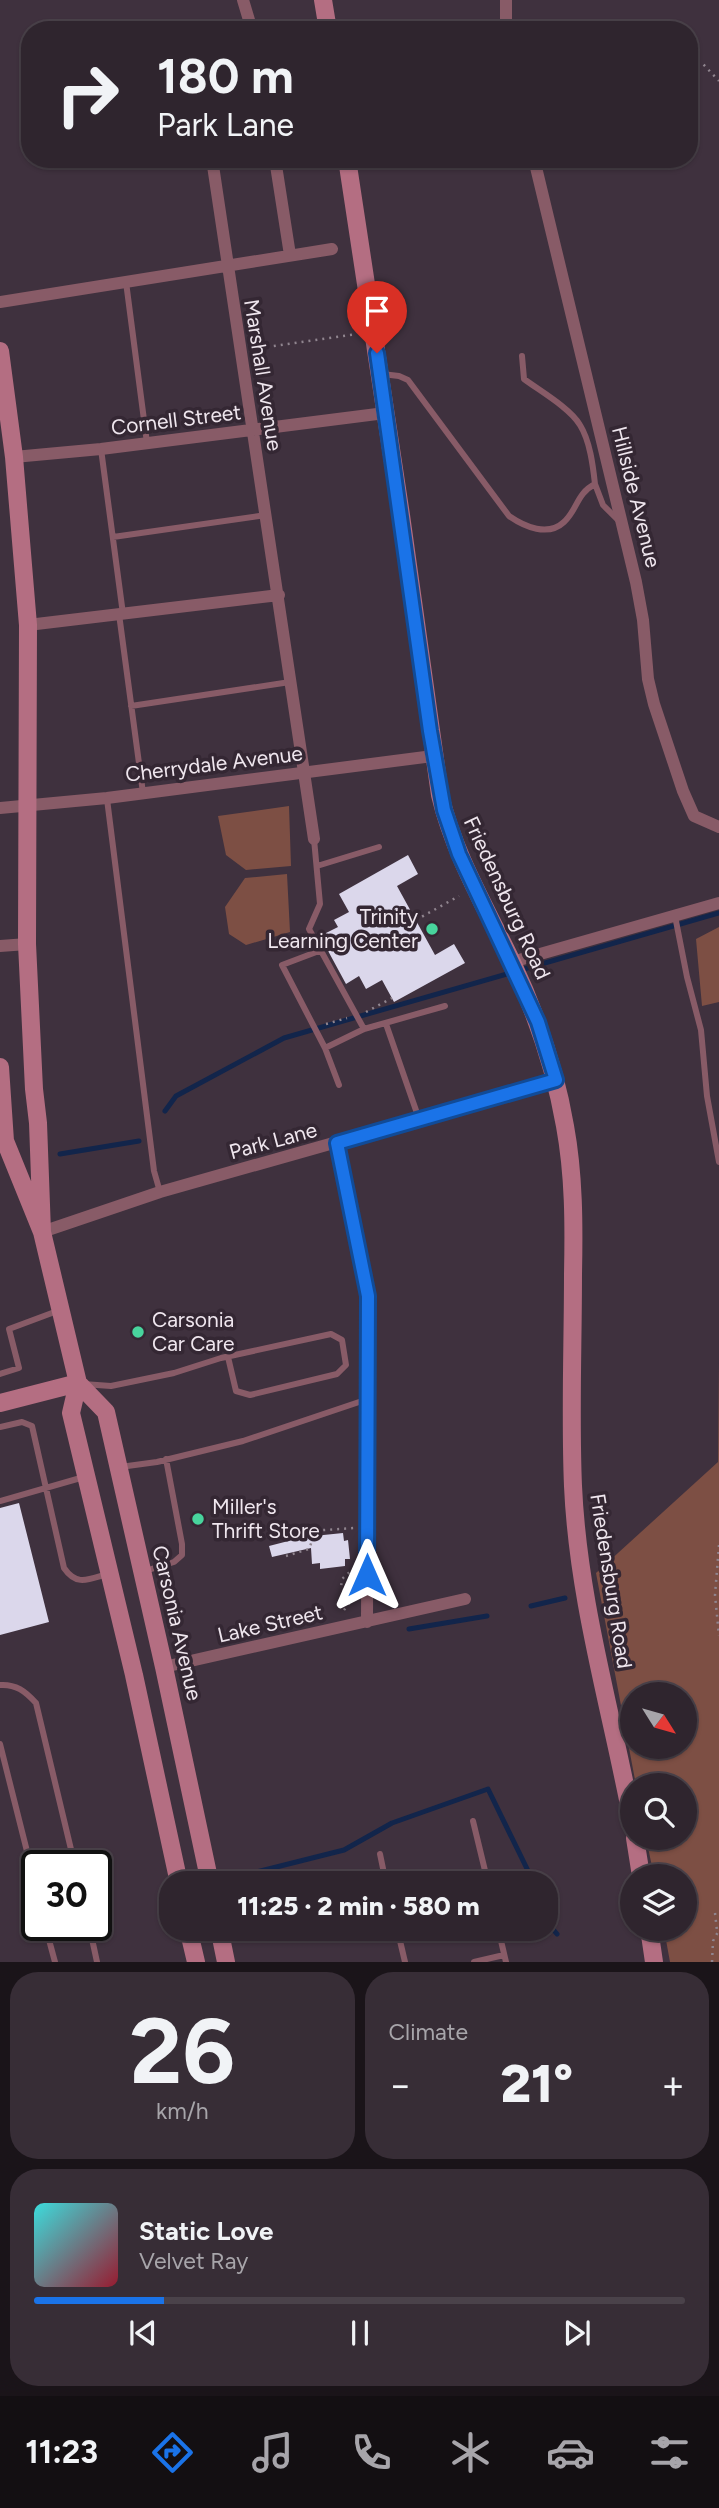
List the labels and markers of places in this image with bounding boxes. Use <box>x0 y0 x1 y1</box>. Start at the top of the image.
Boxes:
pin <box>347 281 407 353</box>
place label: Trinity Learning Center <box>267 904 418 953</box>
marker: Trinity Learning Center <box>424 921 440 937</box>
place label: Carsonia Car Care <box>152 1307 235 1356</box>
marker: Carsonia Car Care <box>130 1324 146 1340</box>
place label: Miller's Thrift Store <box>212 1494 320 1543</box>
marker: Miller's Thrift Store <box>190 1511 206 1527</box>

